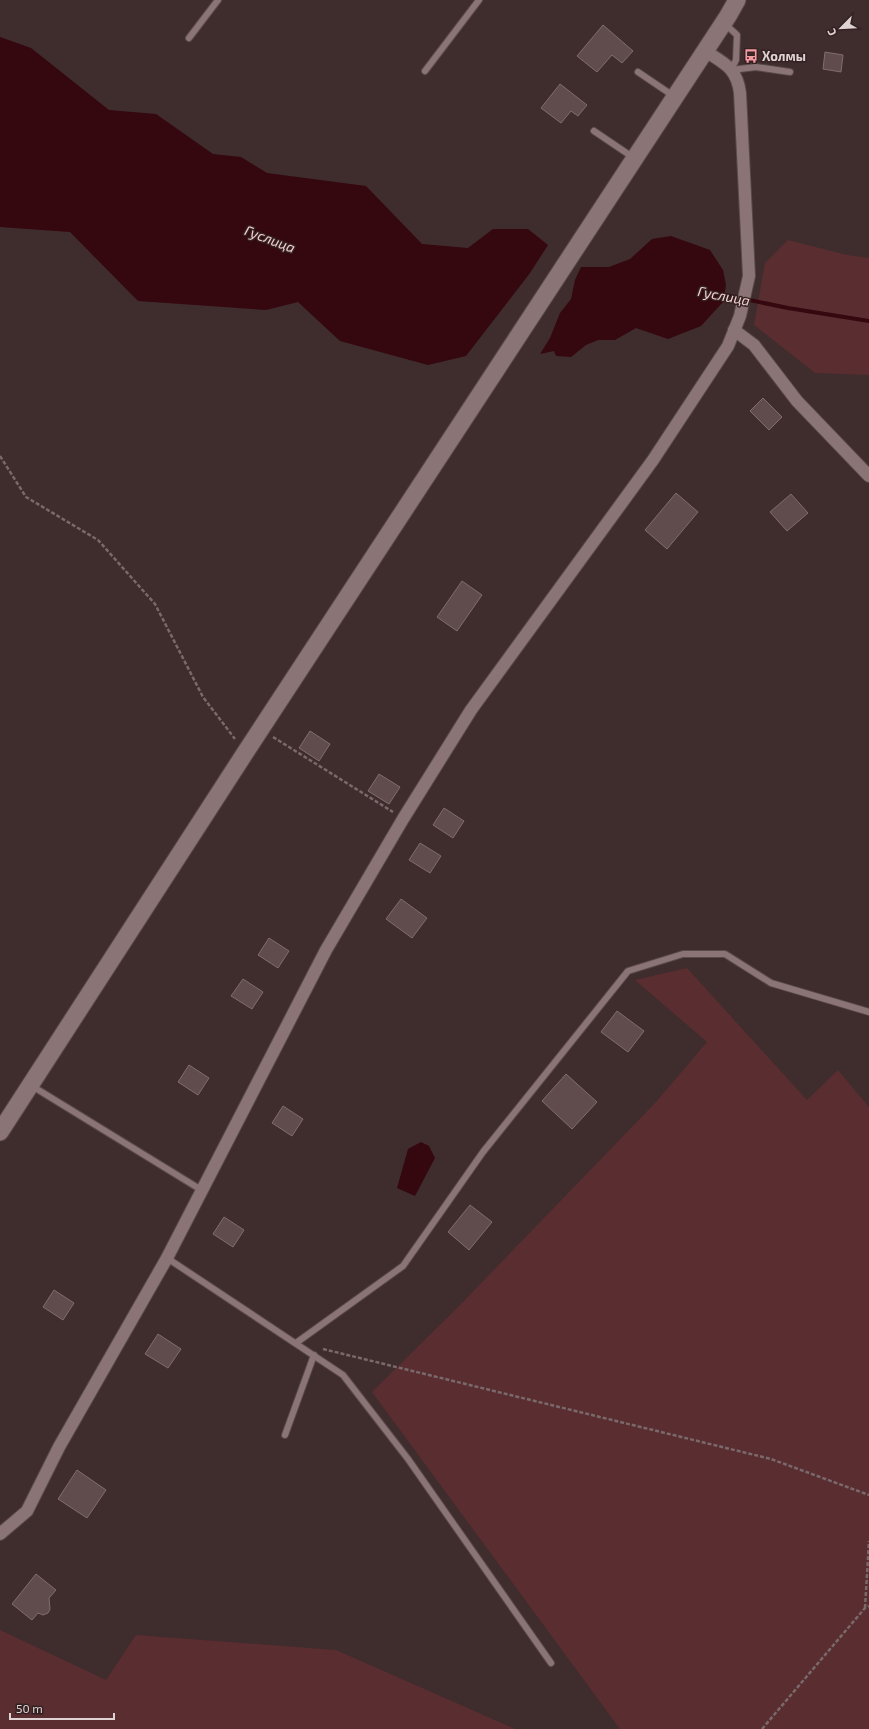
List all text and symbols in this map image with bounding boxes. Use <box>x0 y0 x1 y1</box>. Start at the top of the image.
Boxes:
north arrow <box>821 8 861 48</box>
text: С <box>824 26 839 38</box>
bus stop icon: Холмы <box>743 48 759 64</box>
place label: Холмы <box>762 48 806 64</box>
water label: Гуслица <box>242 221 298 256</box>
water label: Гуслица <box>697 282 752 309</box>
scale bar <box>10 1695 114 1721</box>
text: 50 m <box>16 1701 43 1715</box>

